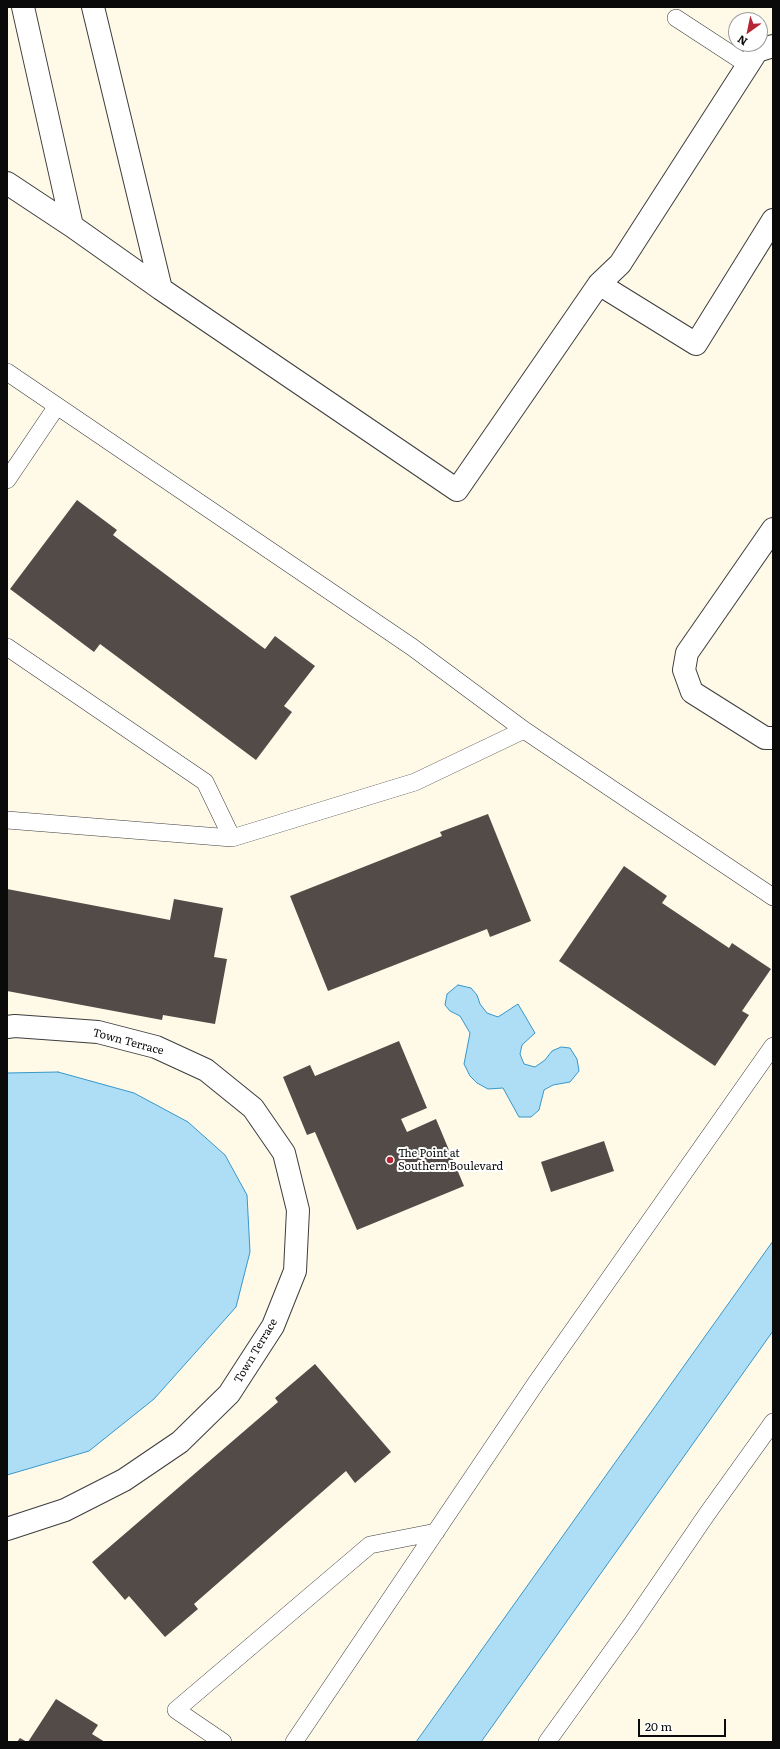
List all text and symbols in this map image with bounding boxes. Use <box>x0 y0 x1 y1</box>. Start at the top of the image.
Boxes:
north arrow <box>728 12 768 52</box>
text: N <box>734 32 750 50</box>
street label: Town Terrace <box>91 1026 165 1058</box>
place label: The Point at Southern Boulevard <box>398 1147 503 1173</box>
marker: The Point at Southern Boulevard <box>385 1155 395 1165</box>
street label: Town Terrace <box>232 1316 280 1386</box>
scale bar <box>640 1711 728 1737</box>
text: 20 m <box>645 1717 672 1735</box>

